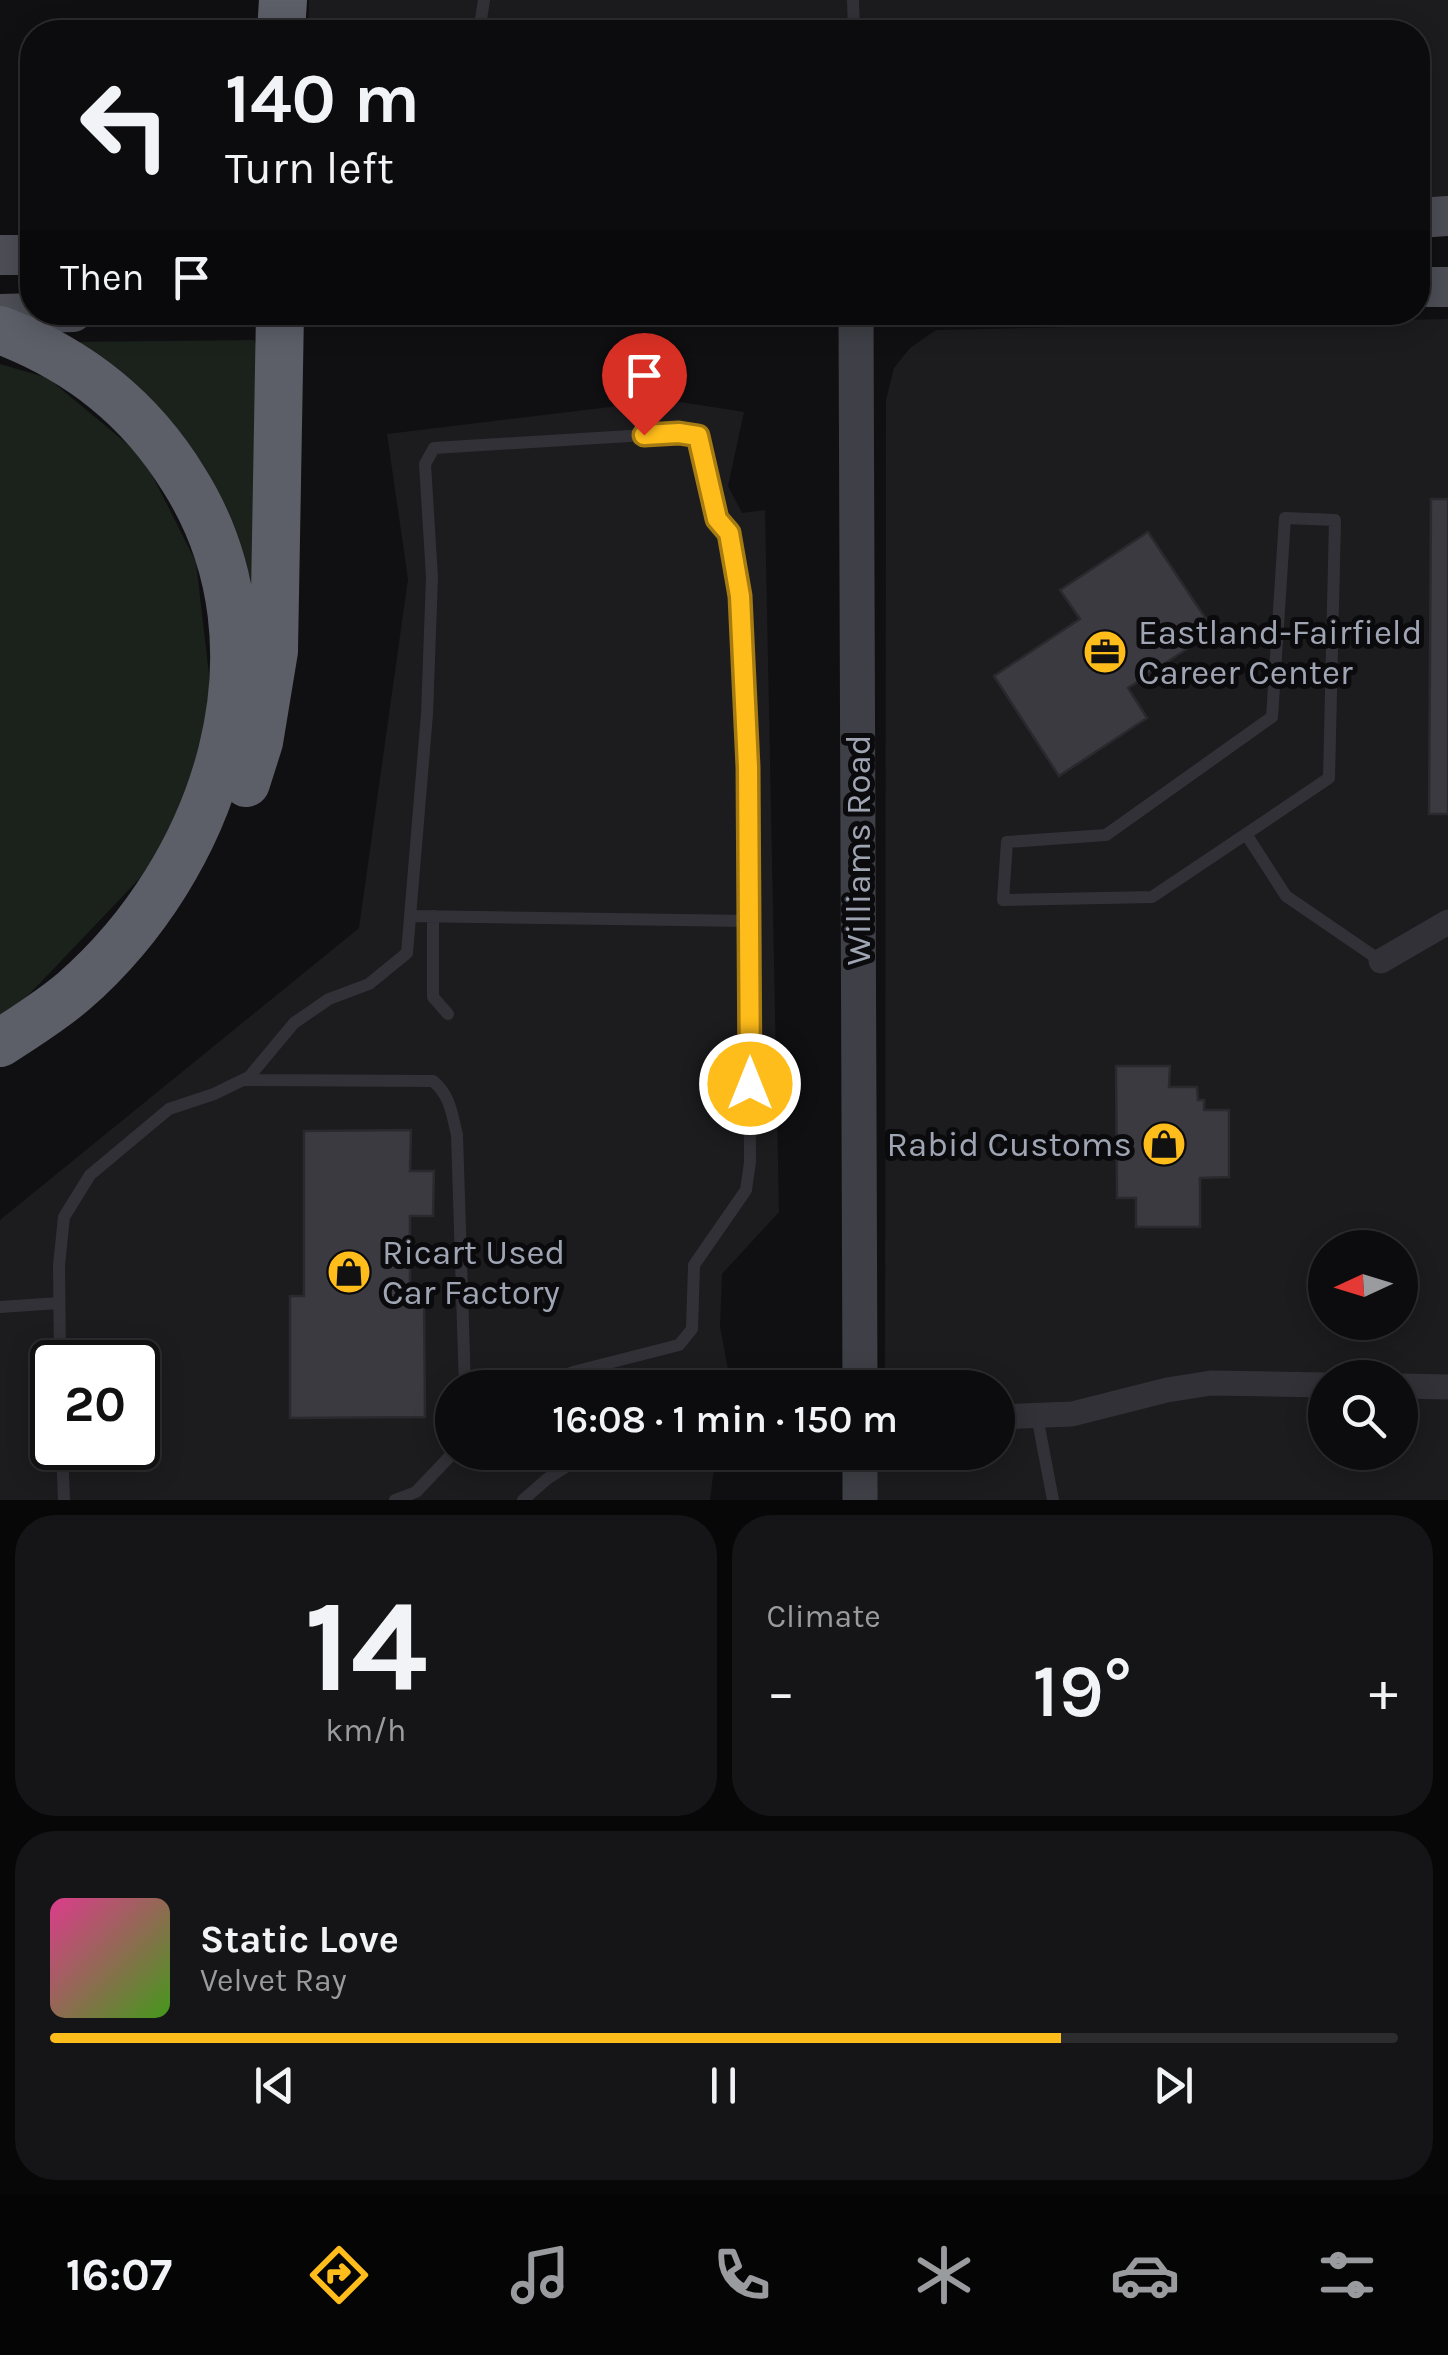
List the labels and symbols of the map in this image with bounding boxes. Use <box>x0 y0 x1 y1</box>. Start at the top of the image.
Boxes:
pin <box>602 333 687 436</box>
place label: Eastland-Fairfield Career Center <box>1138 612 1422 693</box>
office icon: Eastland-Fairfield Career Center <box>1082 629 1128 675</box>
street label: Williams Road <box>838 734 879 966</box>
position arrow <box>698 1032 802 1136</box>
shop icon: Rabid Customs <box>1141 1121 1187 1167</box>
place label: Rabid Customs <box>887 1124 1132 1165</box>
north arrow <box>1308 1230 1418 1340</box>
place label: Ricart Used Car Factory <box>382 1232 565 1313</box>
shop icon: Ricart Used Car Factory <box>326 1249 372 1295</box>
speed limit sign: 20 <box>30 1340 160 1470</box>

